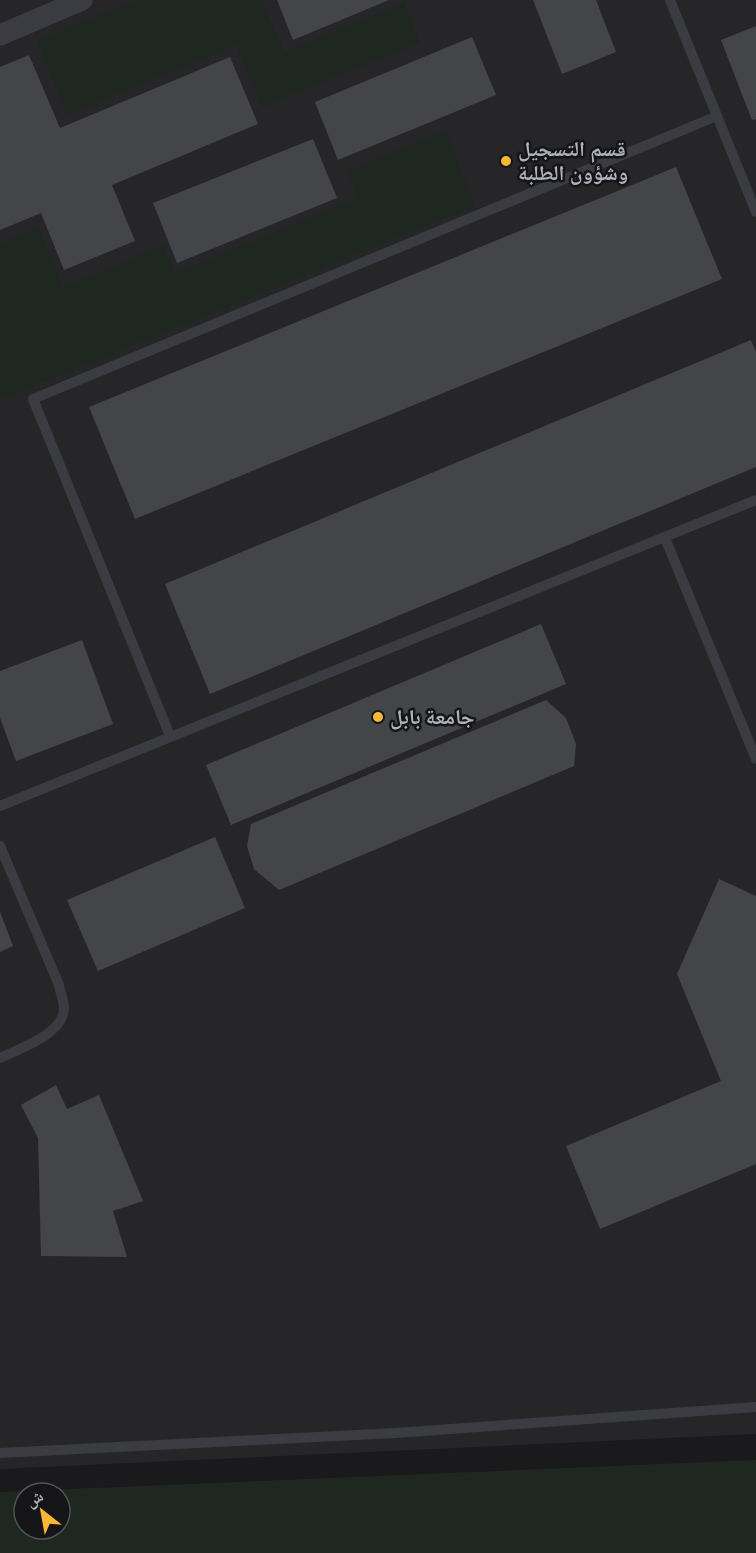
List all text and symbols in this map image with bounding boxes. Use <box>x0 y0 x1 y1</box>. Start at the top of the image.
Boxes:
place label: قسم التسجيل وشؤون الطلبة <box>518 137 628 185</box>
marker: قسم التسجيل وشؤون الطلبة <box>499 154 513 168</box>
place label: جامعة بابل <box>390 705 475 730</box>
marker: جامعة بابل <box>371 710 385 724</box>
north arrow <box>12 1481 72 1541</box>
text: ش <box>22 1486 47 1511</box>

